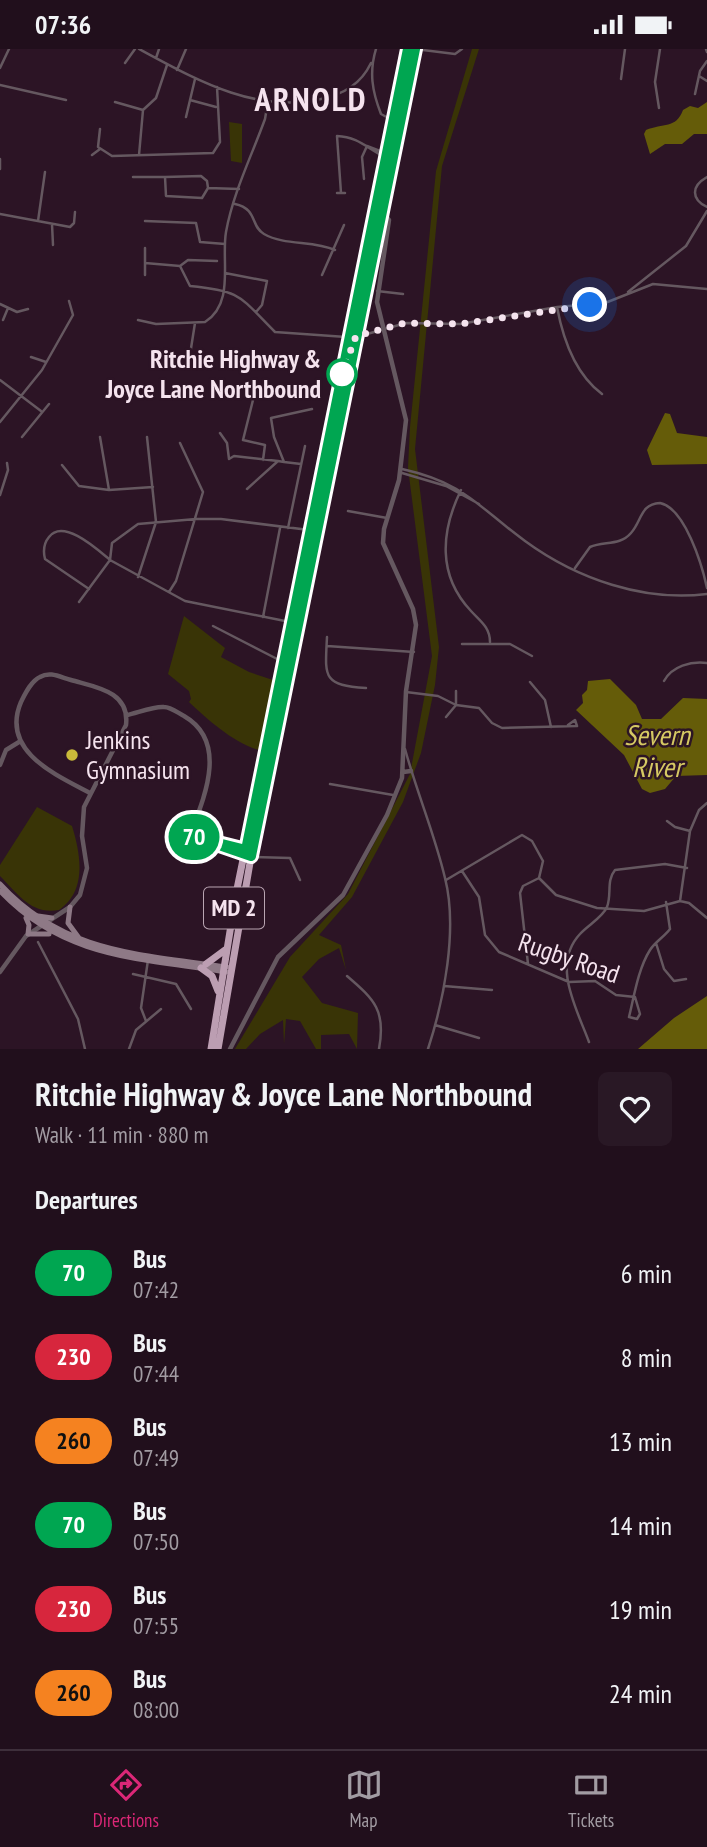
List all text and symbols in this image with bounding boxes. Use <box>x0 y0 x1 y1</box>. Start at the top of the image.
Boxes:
text: 07:36 <box>35 8 91 41</box>
district label: ARNOLD <box>254 77 367 120</box>
your location <box>572 287 607 322</box>
place label: Ritchie Highway & Joyce Lane Northbound <box>105 342 321 405</box>
marker: Ritchie Highway & Joyce Lane Northbound <box>327 359 357 389</box>
water label: Severn River <box>624 716 691 785</box>
place label: Jenkins Gymnasium <box>85 723 190 786</box>
marker: Jenkins Gymnasium <box>64 747 80 763</box>
line badge: 70 <box>162 814 226 860</box>
text: 70 <box>183 821 205 852</box>
road number: MD 2 <box>204 887 264 929</box>
street label: Rugby Road <box>514 925 624 990</box>
text: Ritchie Highway & Joyce Lane Northbound <box>35 1072 532 1115</box>
button: heart <box>598 1072 672 1146</box>
text: Walk · 11 min · 880 m <box>35 1120 208 1149</box>
text: Departures <box>35 1183 138 1216</box>
text: Bus <box>133 1242 166 1275</box>
text: 70 <box>62 1257 85 1288</box>
text: 6 min <box>621 1257 672 1290</box>
text: 07:42 <box>133 1275 179 1304</box>
text: Bus <box>133 1326 166 1359</box>
text: 230 <box>56 1341 91 1372</box>
text: 8 min <box>621 1341 672 1374</box>
text: 07:44 <box>133 1359 179 1388</box>
text: Bus <box>133 1410 166 1443</box>
text: 260 <box>56 1425 91 1456</box>
text: 13 min <box>609 1425 672 1458</box>
text: 07:49 <box>133 1443 179 1472</box>
text: Bus <box>133 1494 166 1527</box>
text: 70 <box>62 1509 85 1540</box>
text: 14 min <box>609 1509 672 1542</box>
text: 07:50 <box>133 1527 179 1556</box>
text: Bus <box>133 1578 166 1611</box>
text: 230 <box>56 1593 91 1624</box>
text: 19 min <box>609 1593 672 1626</box>
text: 07:55 <box>133 1611 179 1640</box>
text: Bus <box>133 1662 166 1695</box>
text: 260 <box>56 1677 91 1708</box>
text: 24 min <box>609 1677 672 1710</box>
text: 08:00 <box>133 1695 179 1724</box>
tab: Directions <box>93 1766 159 1832</box>
tab: Map <box>345 1766 383 1832</box>
tab: Tickets <box>568 1766 614 1832</box>

